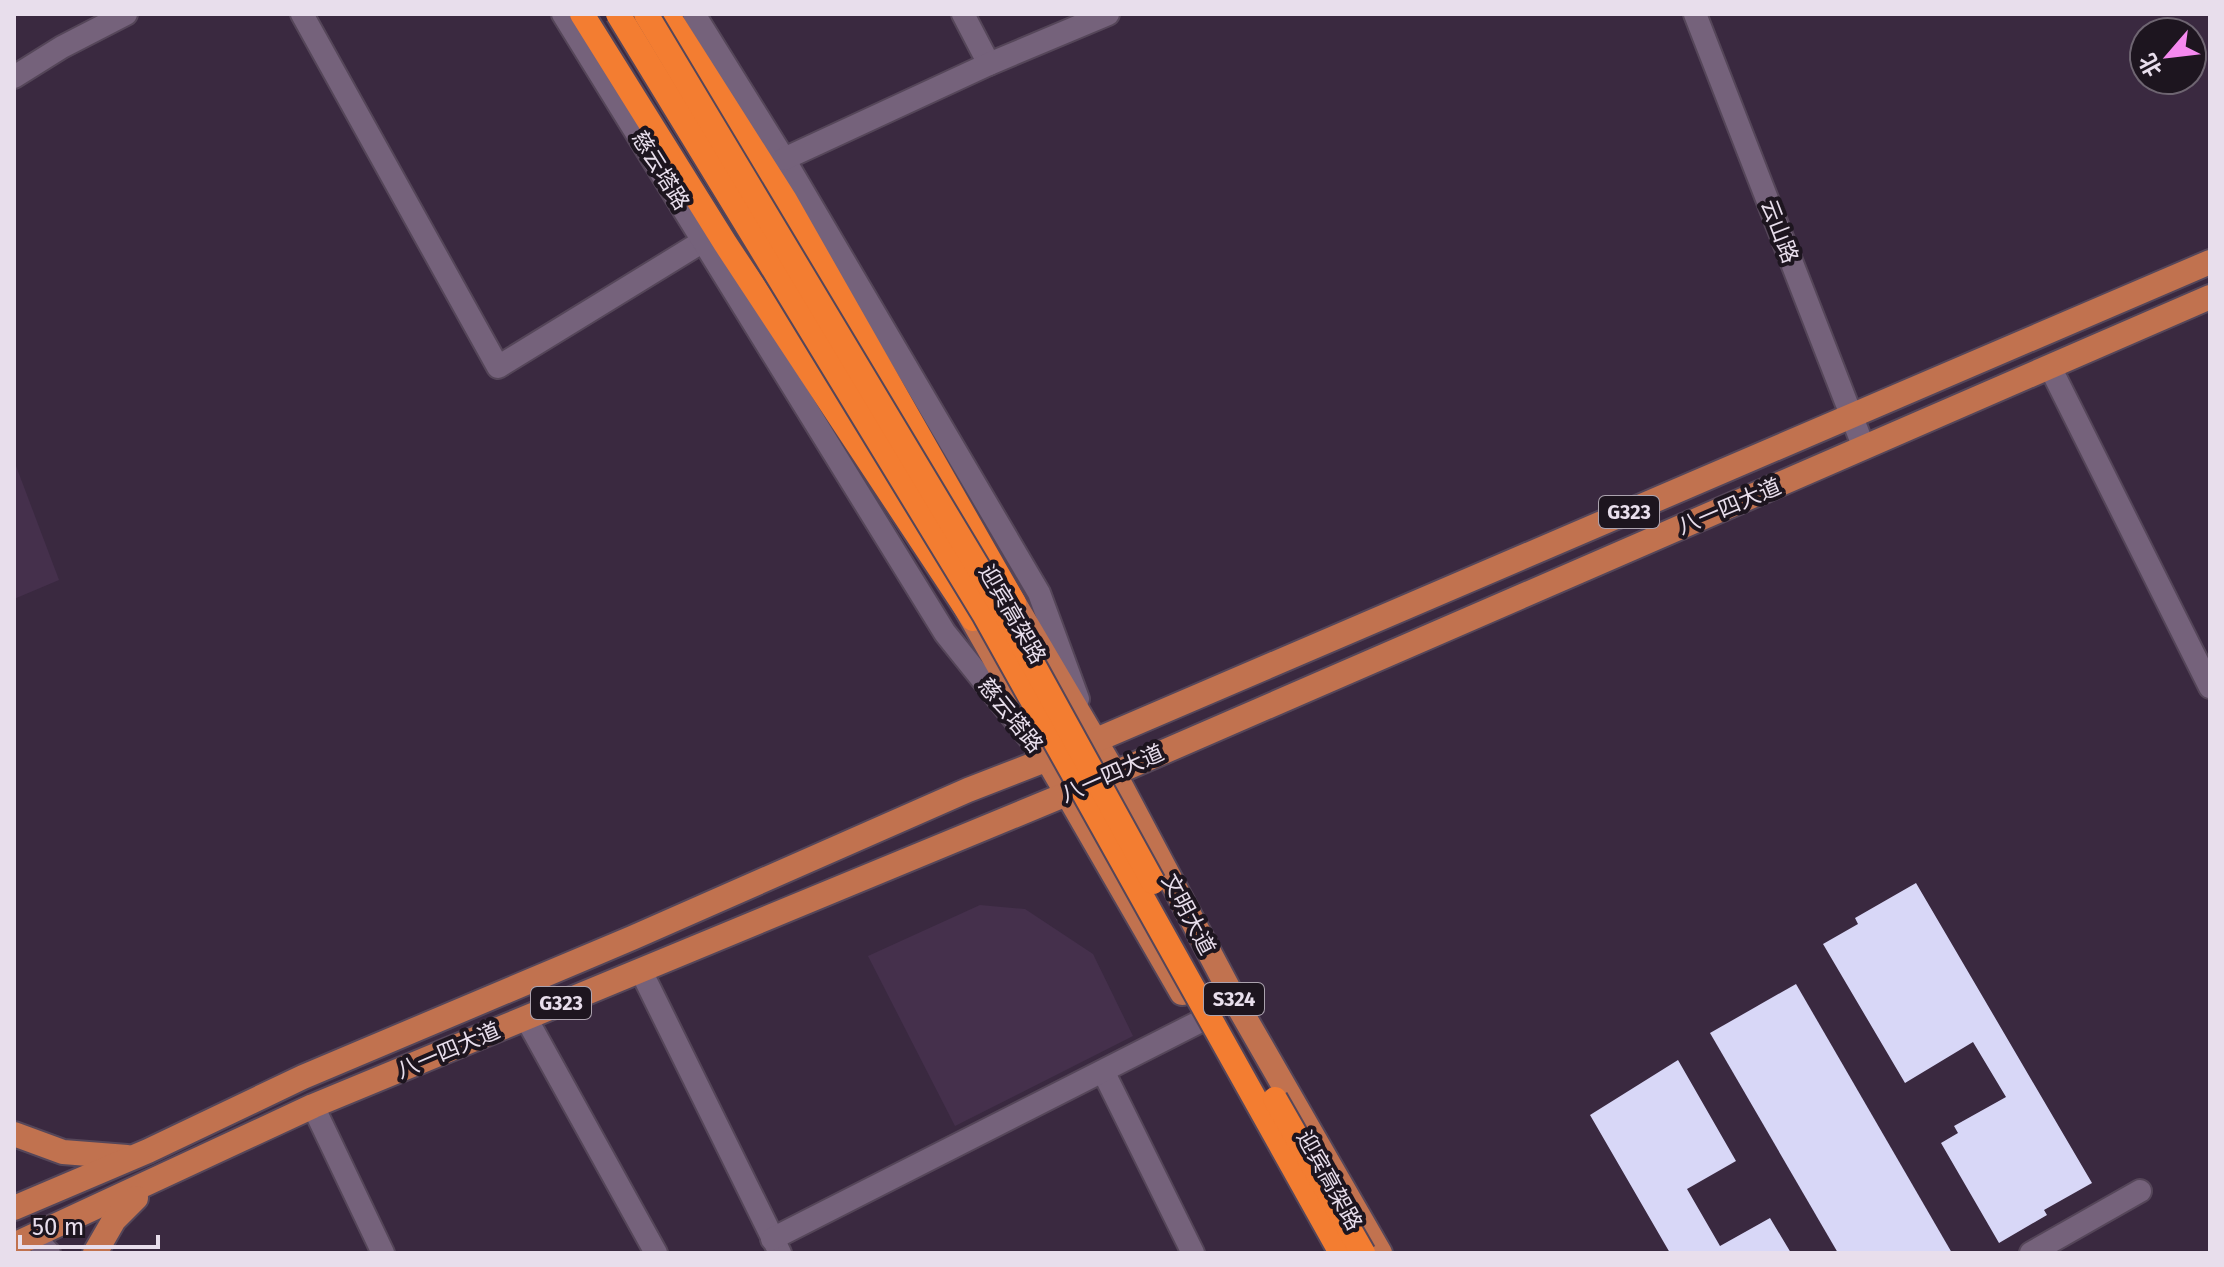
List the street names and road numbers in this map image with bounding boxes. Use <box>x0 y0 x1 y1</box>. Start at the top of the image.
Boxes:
street label: 慈云塔路 <box>626 126 695 215</box>
street label: 云山路 <box>1755 196 1804 267</box>
street label: 八一四大道 <box>1673 473 1785 540</box>
road number: G323 <box>1599 496 1659 528</box>
street label: 迎宾高架路 <box>973 560 1052 669</box>
street label: 慈云塔路 <box>972 673 1049 758</box>
street label: 八一四大道 <box>1056 739 1168 808</box>
street label: 文明大道 <box>1156 869 1221 959</box>
road number: S324 <box>1204 983 1264 1015</box>
road number: G323 <box>531 987 591 1019</box>
street label: 八一四大道 <box>392 1017 504 1084</box>
street label: 迎宾高架路 <box>1291 1126 1368 1235</box>

